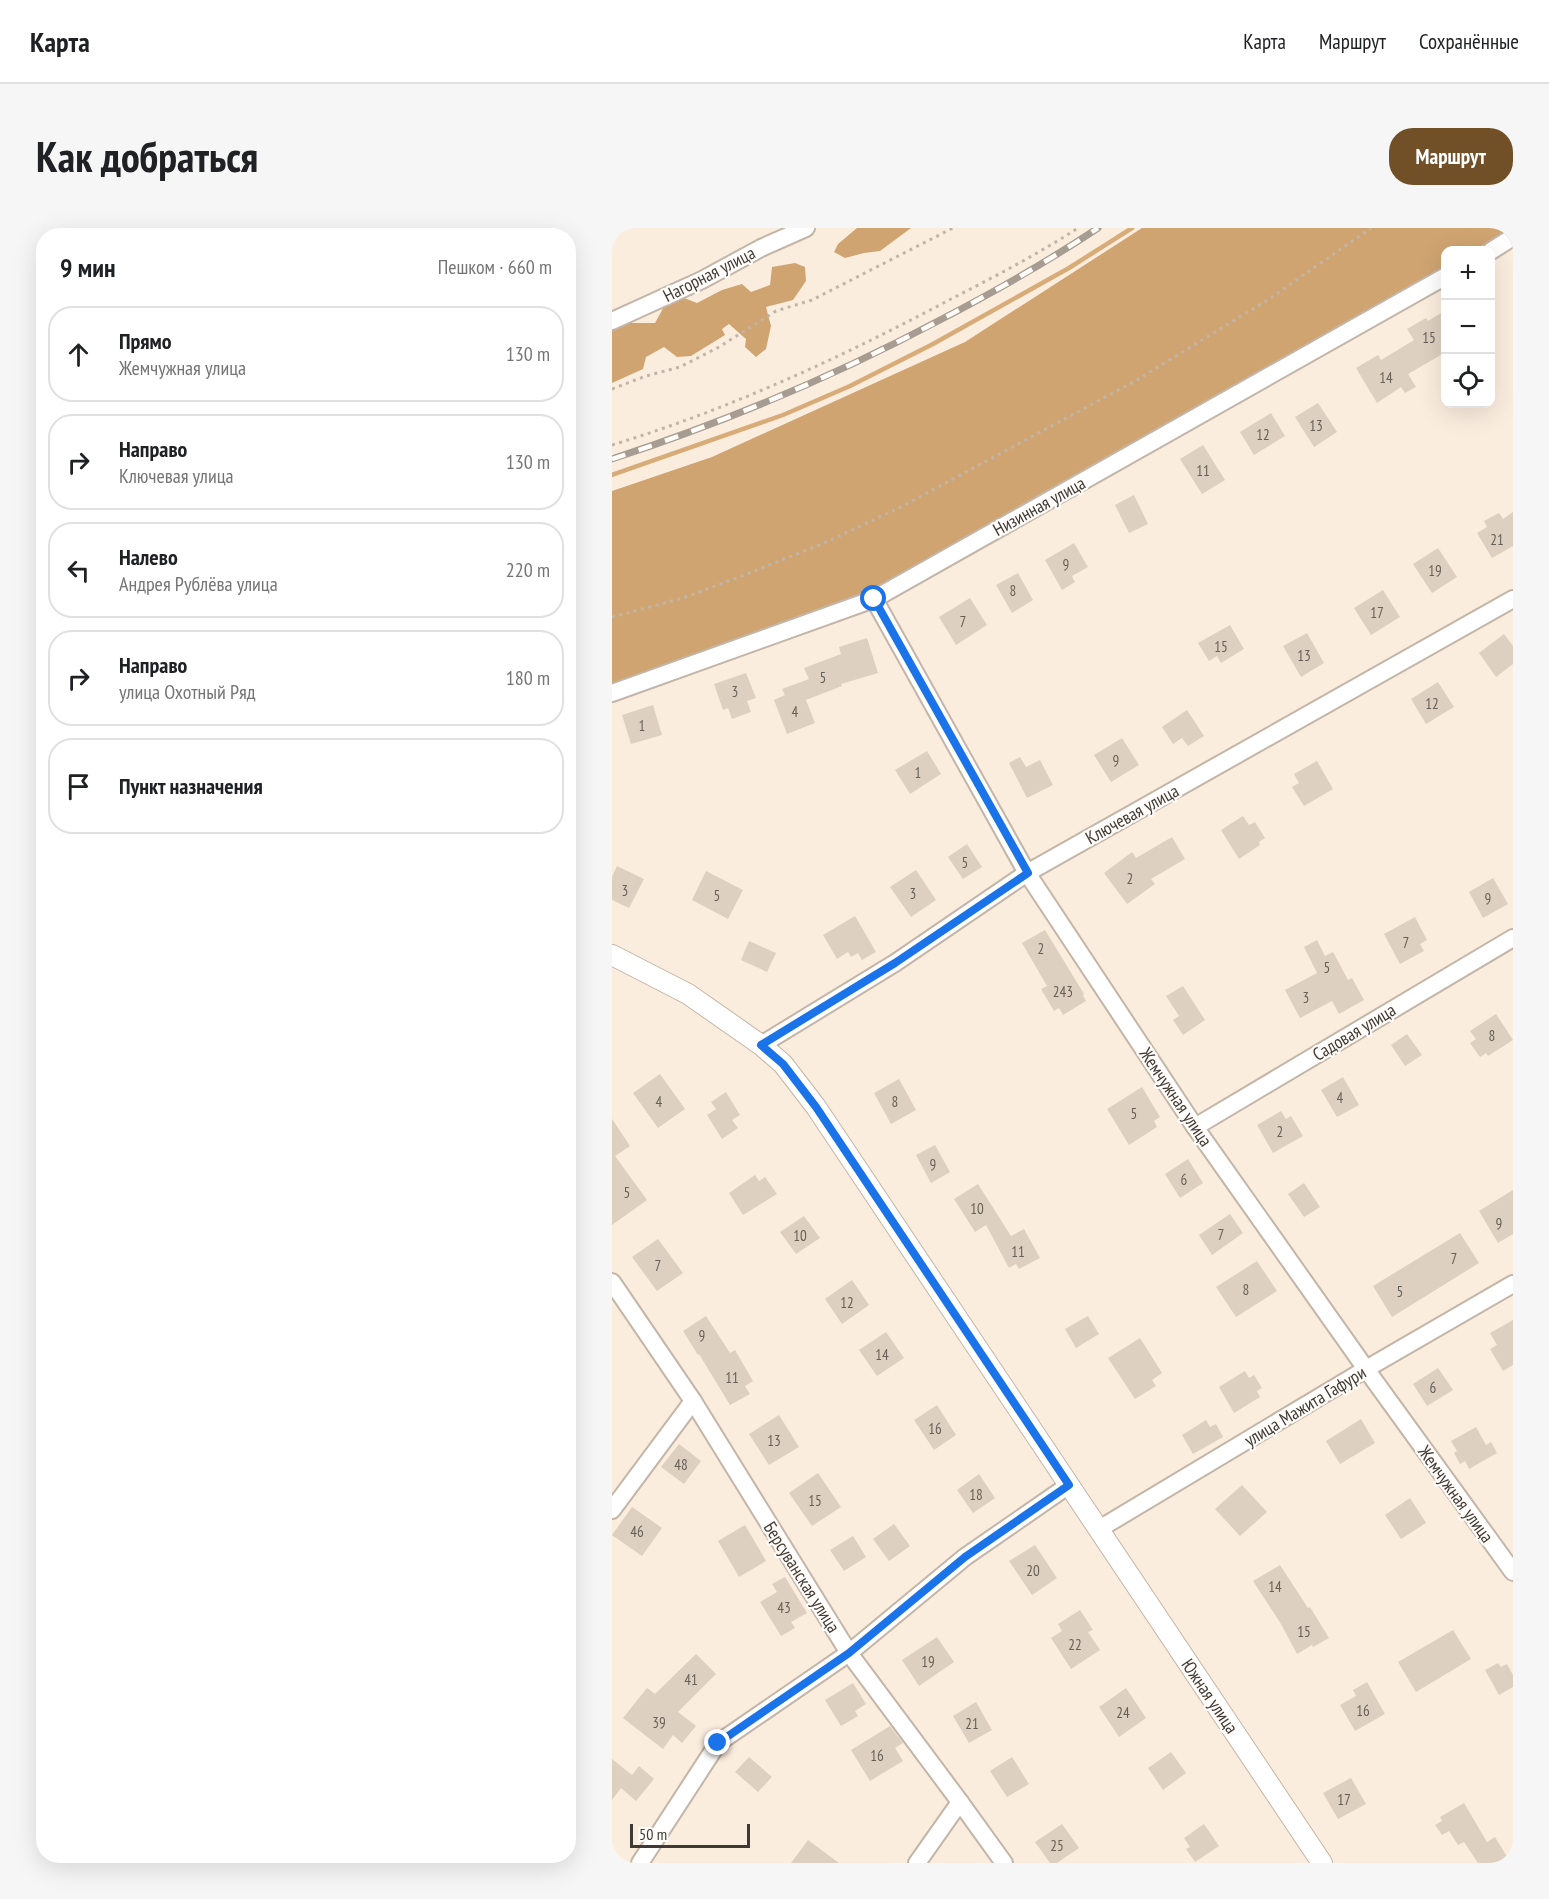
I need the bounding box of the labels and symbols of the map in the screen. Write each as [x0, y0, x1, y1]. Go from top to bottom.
street label: Нагорная улица [659, 241, 759, 307]
house number: 15 [1422, 328, 1436, 347]
house number: 14 [1379, 368, 1393, 387]
house number: 13 [1309, 416, 1323, 435]
house number: 12 [1256, 425, 1270, 444]
house number: 11 [1196, 461, 1210, 480]
street label: Низинная улица [989, 471, 1089, 541]
house number: 21 [1490, 530, 1504, 549]
house number: 9 [1063, 555, 1069, 574]
house number: 19 [1428, 561, 1442, 580]
house number: 8 [1010, 581, 1016, 600]
route start [860, 585, 886, 611]
house number: 17 [1370, 603, 1384, 622]
house number: 7 [960, 612, 966, 631]
house number: 15 [1214, 637, 1228, 656]
house number: 13 [1297, 646, 1311, 665]
house number: 5 [820, 668, 826, 687]
house number: 3 [732, 682, 738, 701]
house number: 12 [1425, 694, 1439, 713]
house number: 4 [792, 702, 799, 721]
house number: 1 [639, 716, 645, 735]
house number: 9 [1113, 751, 1119, 770]
house number: 1 [915, 763, 921, 782]
street label: Ключевая улица [1081, 779, 1183, 849]
house number: 5 [962, 853, 968, 872]
house number: 2 [1127, 869, 1133, 888]
house number: 3 [622, 881, 628, 900]
house number: 3 [910, 884, 916, 903]
house number: 5 [714, 886, 720, 905]
house number: 9 [1485, 889, 1491, 908]
house number: 7 [1403, 933, 1409, 952]
house number: 2 [1038, 939, 1044, 958]
house number: 5 [1324, 958, 1330, 977]
house number: 243 [1053, 982, 1073, 1001]
house number: 3 [1303, 988, 1309, 1007]
street label: Садовая улица [1308, 998, 1400, 1066]
house number: 8 [1489, 1026, 1495, 1045]
street label: Жемчужная улица [1134, 1042, 1217, 1151]
house number: 4 [1337, 1088, 1344, 1107]
house number: 4 [656, 1092, 663, 1111]
house number: 8 [892, 1092, 898, 1111]
house number: 5 [1131, 1104, 1137, 1123]
house number: 2 [1277, 1122, 1283, 1141]
house number: 9 [930, 1155, 936, 1174]
house number: 6 [1181, 1170, 1188, 1189]
house number: 5 [624, 1183, 630, 1202]
house number: 10 [970, 1199, 984, 1218]
house number: 9 [1496, 1214, 1502, 1233]
house number: 7 [1218, 1225, 1224, 1244]
house number: 10 [793, 1226, 807, 1245]
house number: 11 [1011, 1242, 1025, 1261]
house number: 7 [1451, 1249, 1457, 1268]
house number: 7 [655, 1256, 661, 1275]
house number: 8 [1243, 1280, 1249, 1299]
house number: 5 [1397, 1282, 1403, 1301]
house number: 12 [840, 1293, 854, 1312]
house number: 9 [699, 1326, 705, 1345]
house number: 14 [875, 1345, 889, 1364]
street label: улица Мажита Гафури [1240, 1361, 1370, 1451]
house number: 11 [725, 1368, 739, 1387]
house number: 6 [1430, 1378, 1437, 1397]
house number: 16 [928, 1419, 942, 1438]
house number: 13 [767, 1431, 781, 1450]
street label: Жемчужная улица [1413, 1440, 1499, 1547]
house number: 48 [674, 1455, 688, 1474]
house number: 18 [969, 1485, 983, 1504]
house number: 15 [808, 1491, 822, 1510]
street label: Берсуванская улица [759, 1517, 845, 1637]
house number: 46 [630, 1522, 644, 1541]
house number: 20 [1026, 1561, 1040, 1580]
house number: 14 [1268, 1577, 1282, 1596]
house number: 43 [777, 1598, 791, 1617]
house number: 15 [1297, 1622, 1311, 1641]
house number: 22 [1068, 1635, 1082, 1654]
house number: 19 [921, 1652, 935, 1671]
street label: Южная улица [1177, 1654, 1243, 1738]
house number: 41 [684, 1670, 698, 1689]
house number: 16 [1356, 1701, 1370, 1720]
house number: 24 [1116, 1703, 1130, 1722]
house number: 39 [652, 1713, 666, 1732]
house number: 21 [965, 1714, 979, 1733]
route end [704, 1729, 730, 1755]
house number: 16 [870, 1746, 884, 1765]
house number: 17 [1337, 1790, 1351, 1809]
scale bar [630, 1821, 750, 1848]
house number: 25 [1050, 1836, 1064, 1855]

